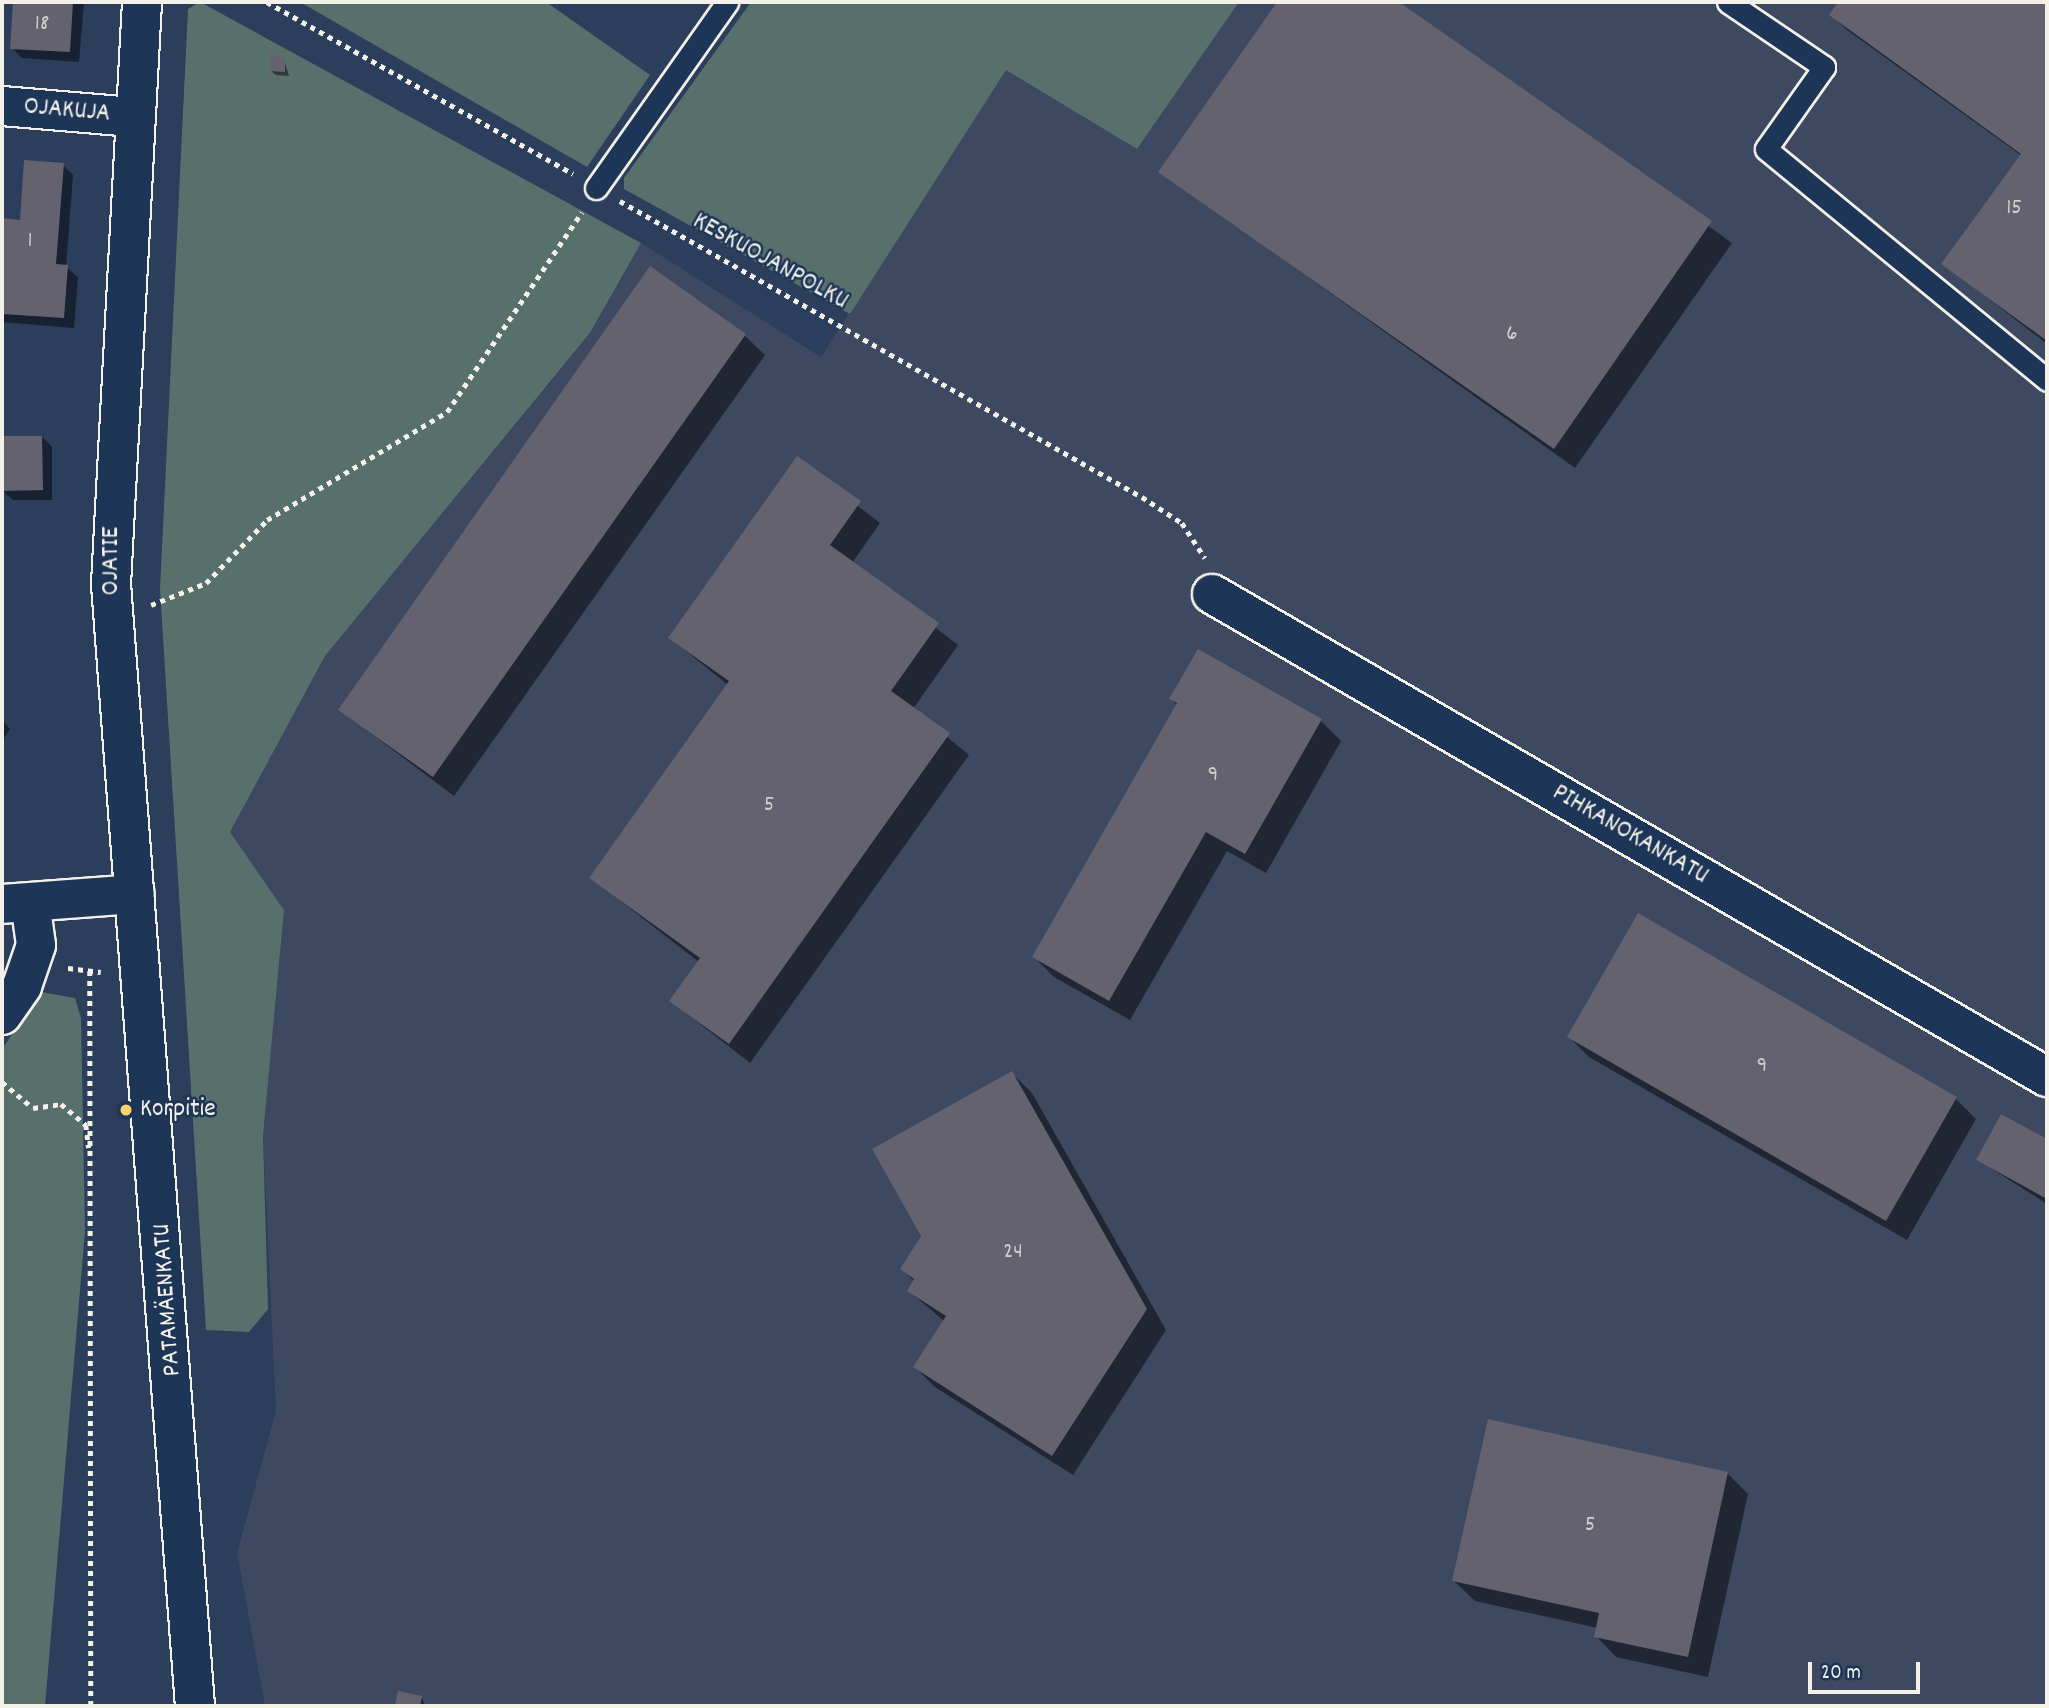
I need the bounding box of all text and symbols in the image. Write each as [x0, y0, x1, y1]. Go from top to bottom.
house number: 18 [35, 11, 49, 39]
street label: OJAKUJA [22, 92, 112, 130]
house number: 15 [2006, 195, 2022, 223]
street label: KESKUOJANPOLKU [687, 206, 853, 318]
house number: 1 [27, 228, 33, 256]
house number: 6 [1506, 321, 1518, 349]
street label: OJATIE [96, 527, 128, 595]
house number: 9 [1208, 762, 1218, 790]
street label: PIHKANOKANKATU [1546, 778, 1714, 892]
house number: 5 [764, 792, 774, 820]
house number: 9 [1757, 1053, 1767, 1081]
place label: Korpitie [140, 1094, 216, 1126]
marker: Korpitie [118, 1102, 134, 1118]
street label: PATAMÄENKATU [147, 1223, 189, 1377]
house number: 24 [1003, 1239, 1023, 1267]
house number: 5 [1585, 1512, 1595, 1540]
scale bar [1811, 1648, 1923, 1692]
text: 20 m [1821, 1659, 1861, 1689]

